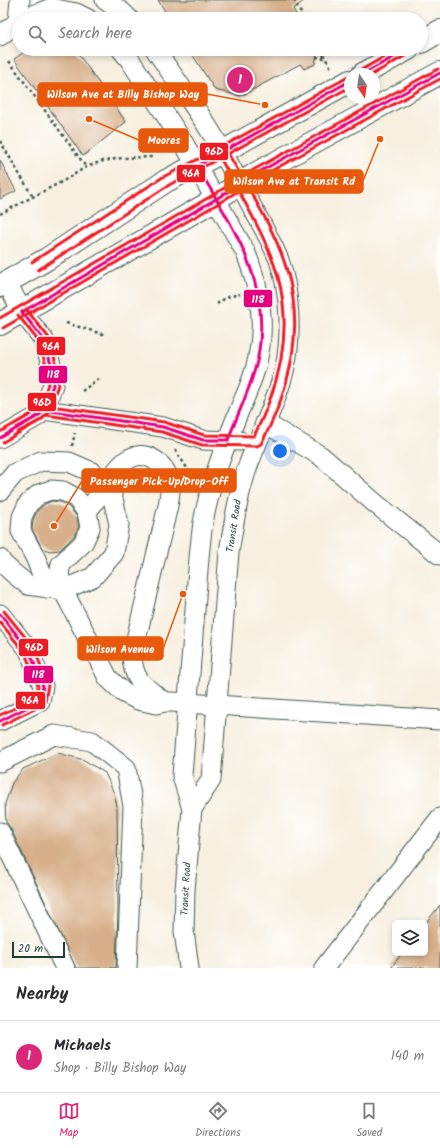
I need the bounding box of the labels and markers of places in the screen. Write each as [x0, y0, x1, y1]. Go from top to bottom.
pin: 1 [227, 65, 253, 95]
callout: Wilson Ave at Billy Bishop Way [38, 83, 207, 106]
callout: Moores [139, 129, 188, 152]
callout: Wilson Ave at Transit Rd [225, 170, 363, 193]
callout: Passenger Pick-Up/Drop-Off [82, 469, 236, 492]
callout: Wilson Avenue [78, 637, 163, 660]

